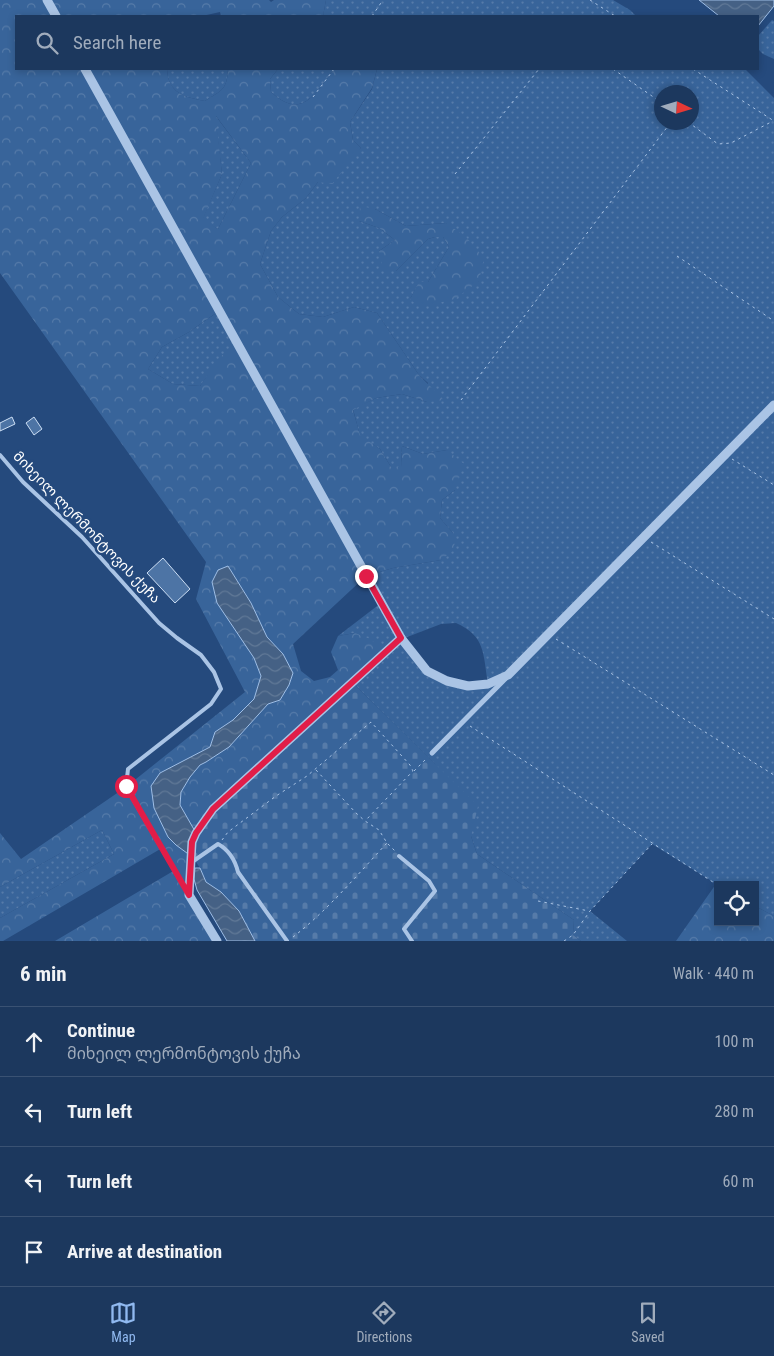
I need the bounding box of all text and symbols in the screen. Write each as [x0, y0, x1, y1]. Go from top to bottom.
search box [15, 15, 759, 70]
icon: search [33, 29, 61, 57]
text: Search here [73, 31, 161, 54]
north arrow [654, 85, 699, 130]
street label: მიხეილ ლერმონტოვის ქუჩა [9, 448, 164, 607]
route end [355, 565, 378, 588]
route start [115, 775, 138, 798]
map controls [714, 881, 759, 926]
button: locate [714, 881, 759, 926]
text: 6 min [20, 962, 67, 986]
text: Walk · 440 m [673, 964, 754, 983]
text: Continue [67, 1019, 135, 1042]
icon: ahead [20, 1028, 48, 1056]
text: 100 m [715, 1032, 754, 1051]
text: მიხეილ ლერმონტოვის ქუჩა [67, 1044, 301, 1063]
icon: left [20, 1098, 48, 1126]
text: Turn left [67, 1100, 132, 1123]
text: 280 m [715, 1102, 754, 1121]
icon: left [20, 1168, 48, 1196]
text: Turn left [67, 1170, 132, 1193]
text: 60 m [722, 1172, 754, 1191]
icon: arrive [20, 1238, 48, 1266]
text: Arrive at destination [67, 1240, 222, 1263]
tab: Map [109, 1299, 137, 1345]
tab: Directions [356, 1299, 412, 1345]
tab: Saved [631, 1299, 665, 1345]

